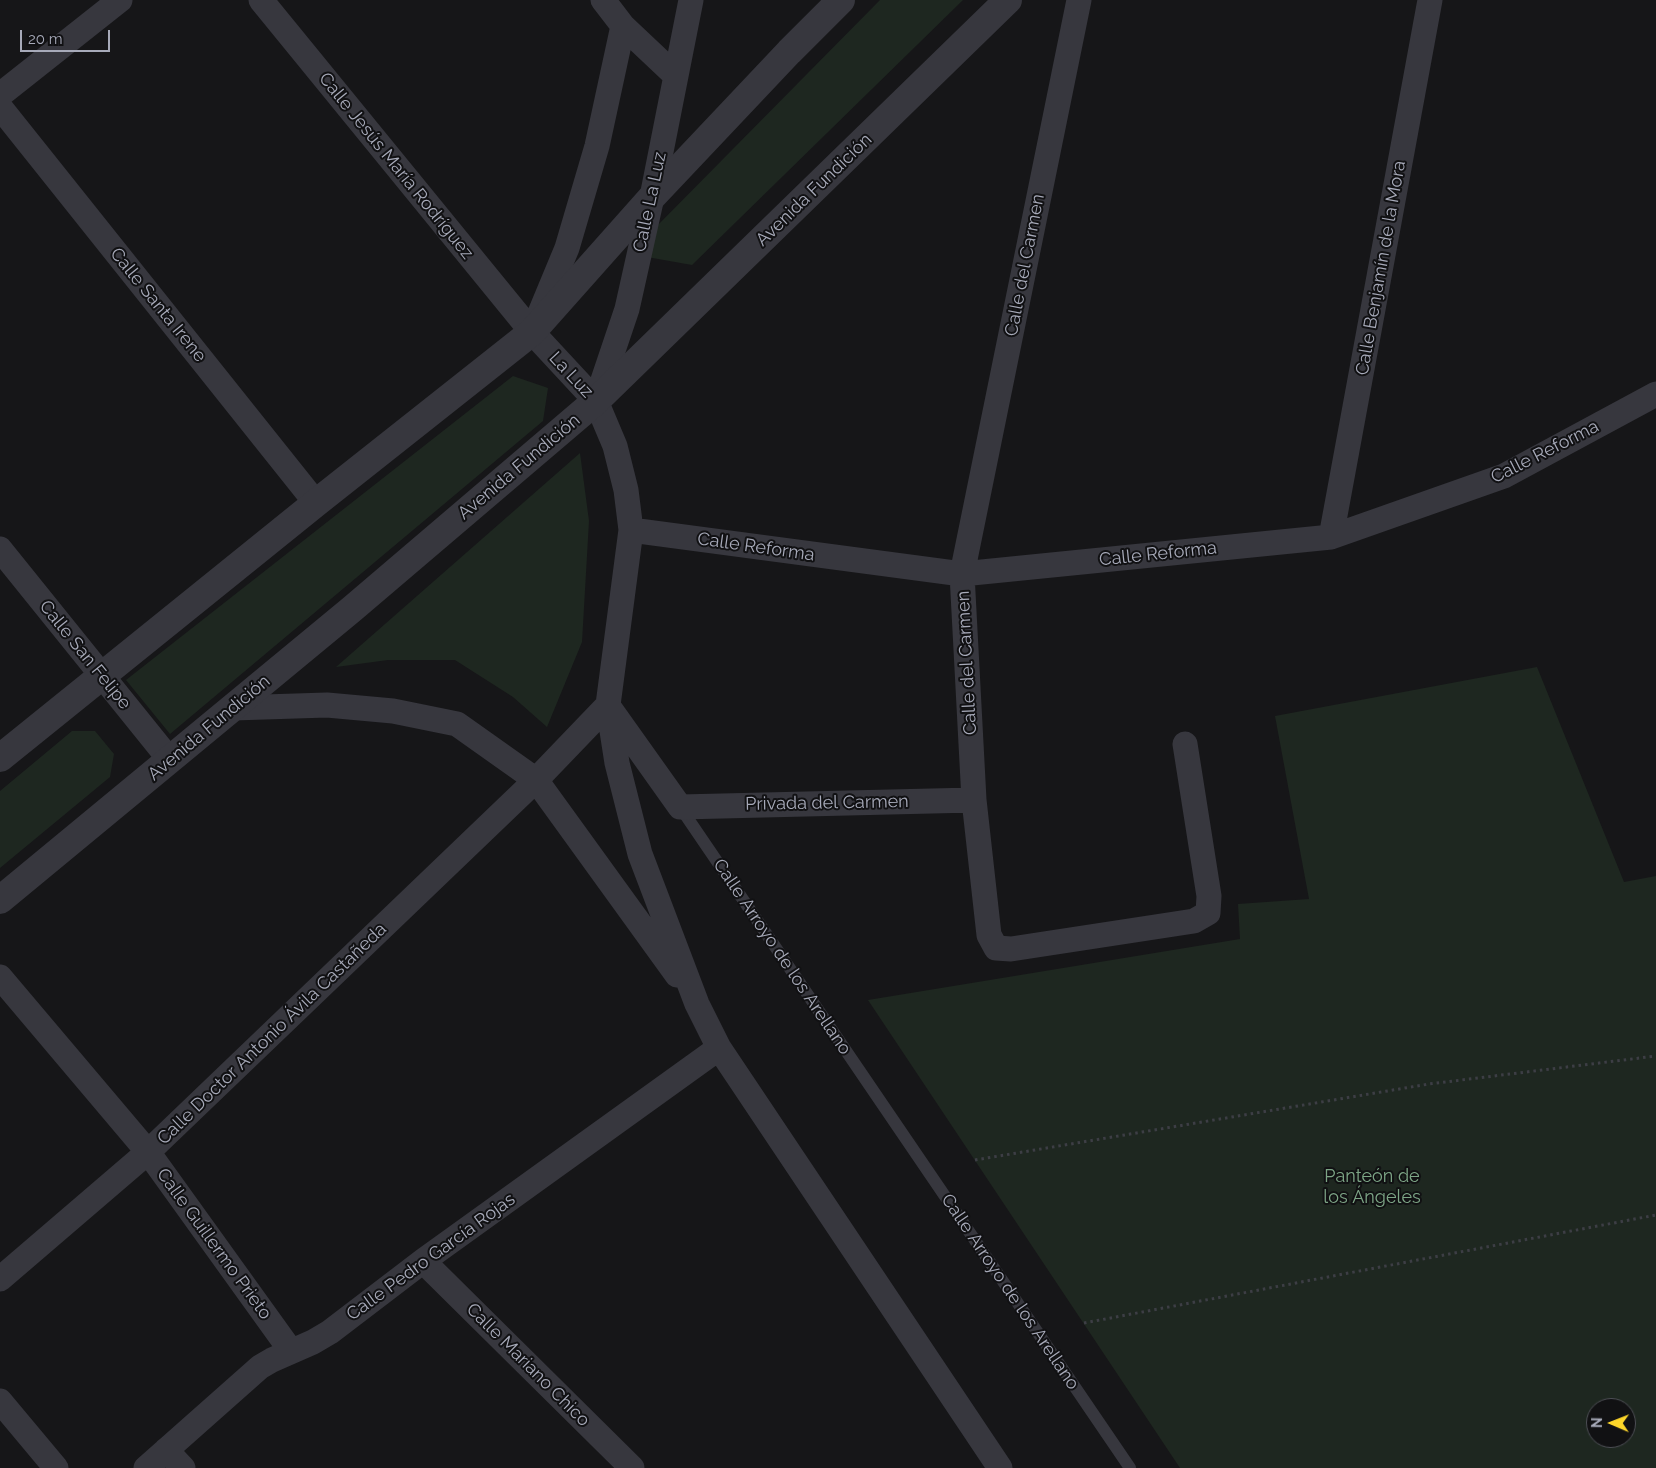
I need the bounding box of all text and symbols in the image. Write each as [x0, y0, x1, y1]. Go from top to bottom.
scale bar [22, 20, 112, 52]
text: 20 m [28, 30, 63, 48]
street label: Calle Jesús María Rodríguez [314, 68, 478, 264]
street label: Avenida Fundición [752, 129, 876, 251]
street label: Calle La Luz [629, 150, 671, 254]
street label: Calle Benjamín de la Mora [1351, 159, 1411, 377]
street label: Calle del Carmen [1001, 192, 1049, 338]
street label: Calle Santa Irene [105, 243, 211, 367]
street label: La Luz [544, 348, 598, 402]
street label: Avenida Fundición [454, 410, 584, 524]
street label: Calle Reforma [1488, 416, 1602, 488]
street label: Calle Reforma [696, 528, 816, 566]
street label: Calle Reforma [1098, 537, 1218, 571]
street label: Calle del Carmen [952, 590, 982, 736]
street label: Calle San Felipe [34, 596, 136, 714]
street label: Avenida Fundición [144, 671, 274, 785]
street label: Privada del Carmen [745, 791, 909, 815]
street label: Calle Arroyo de los Arellano [708, 855, 856, 1059]
street label: Calle Doctor Antonio Ávila Castañeda [153, 919, 391, 1149]
street label: Calle Guillermo Prieto [152, 1164, 276, 1324]
park label: Panteón de los Ángeles [1323, 1166, 1421, 1208]
street label: Calle Pedro García Rojas [343, 1189, 519, 1325]
street label: Calle Arroyo de los Arellano [936, 1190, 1084, 1394]
street label: Calle Mariano Chico [462, 1299, 594, 1431]
north arrow [1586, 1398, 1636, 1448]
text: N [1589, 1417, 1605, 1428]

